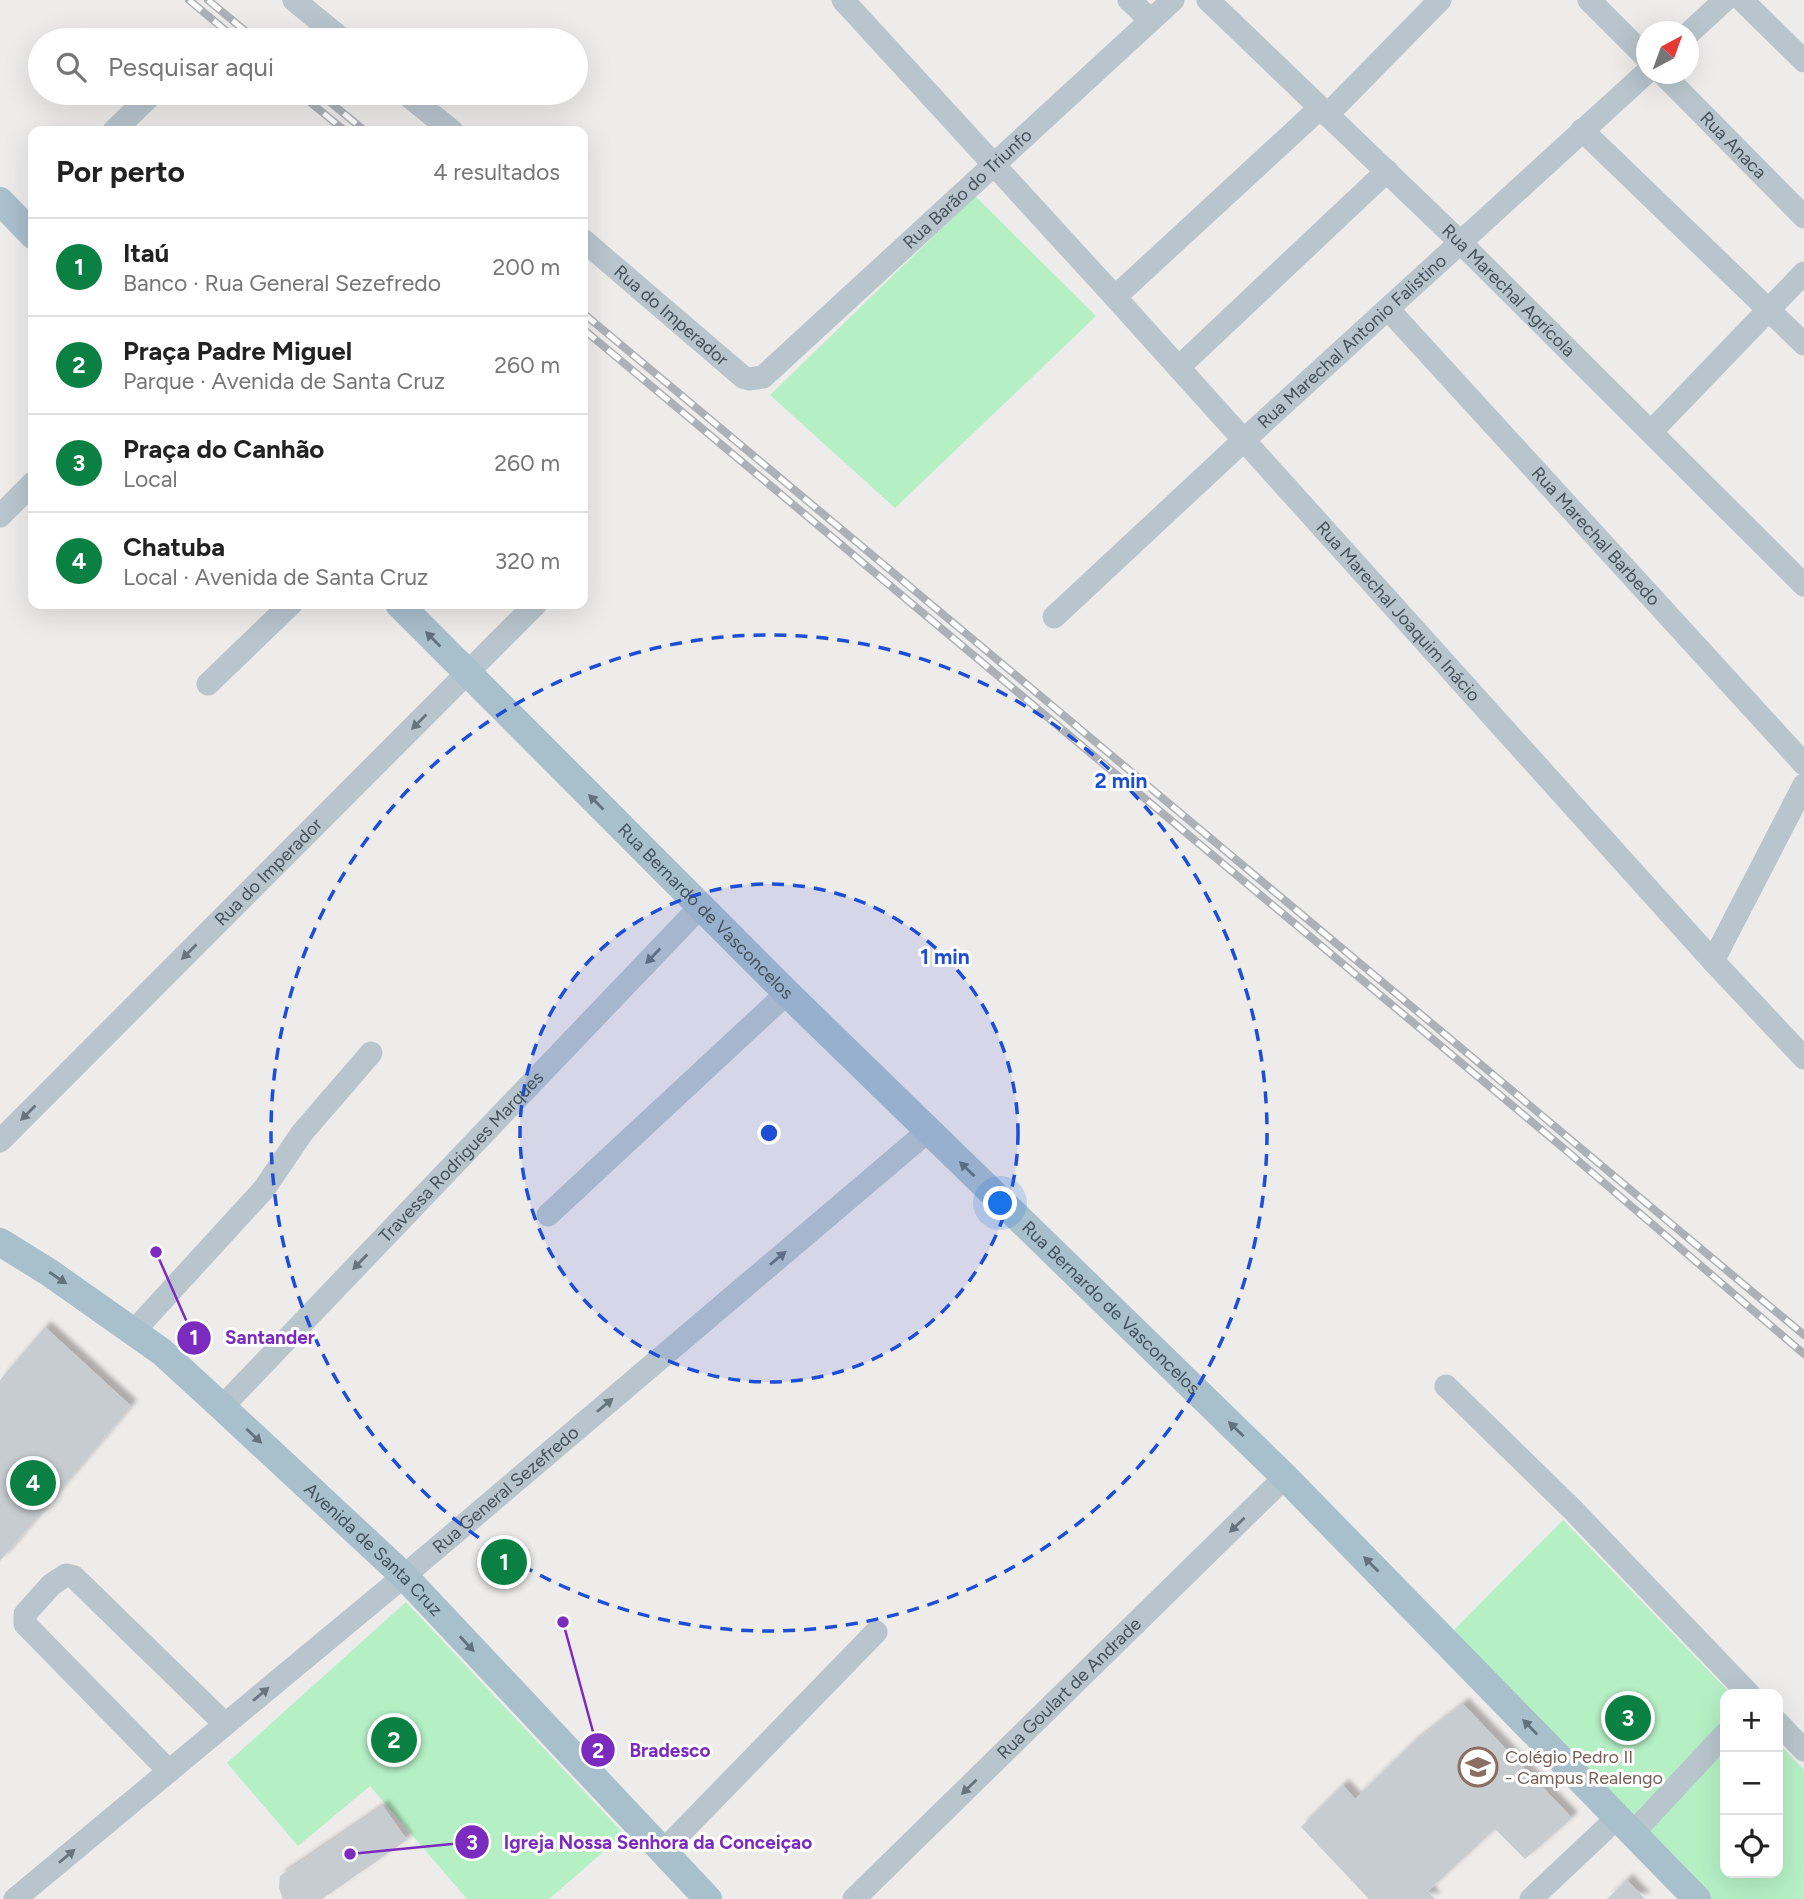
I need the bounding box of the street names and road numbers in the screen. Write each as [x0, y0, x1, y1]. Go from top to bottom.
street label: Rua Anaca [1695, 107, 1771, 183]
street label: Rua Barão do Triunfo [899, 124, 1037, 254]
street label: Rua Marechal Agrícola [1437, 220, 1580, 361]
street label: Rua Marechal Antonio Falistino [1253, 250, 1451, 433]
street label: Rua do Imperador [609, 260, 733, 370]
street label: Rua Marechal Barbedo [1527, 462, 1665, 610]
street label: Rua Marechal Joaquim Inácio [1312, 517, 1485, 706]
street label: Rua do Imperador [210, 813, 327, 931]
street label: Rua Bernardo de Vasconcelos [613, 819, 798, 1004]
street label: Travessa Rodrigues Marques [374, 1067, 548, 1247]
street label: Rua Bernardo de Vasconcelos [1017, 1216, 1204, 1399]
street label: Rua General Sezefredo [428, 1421, 583, 1558]
street label: Avenida de Santa Cruz [300, 1478, 447, 1621]
street label: Rua Goulart de Andrade [992, 1613, 1146, 1764]

